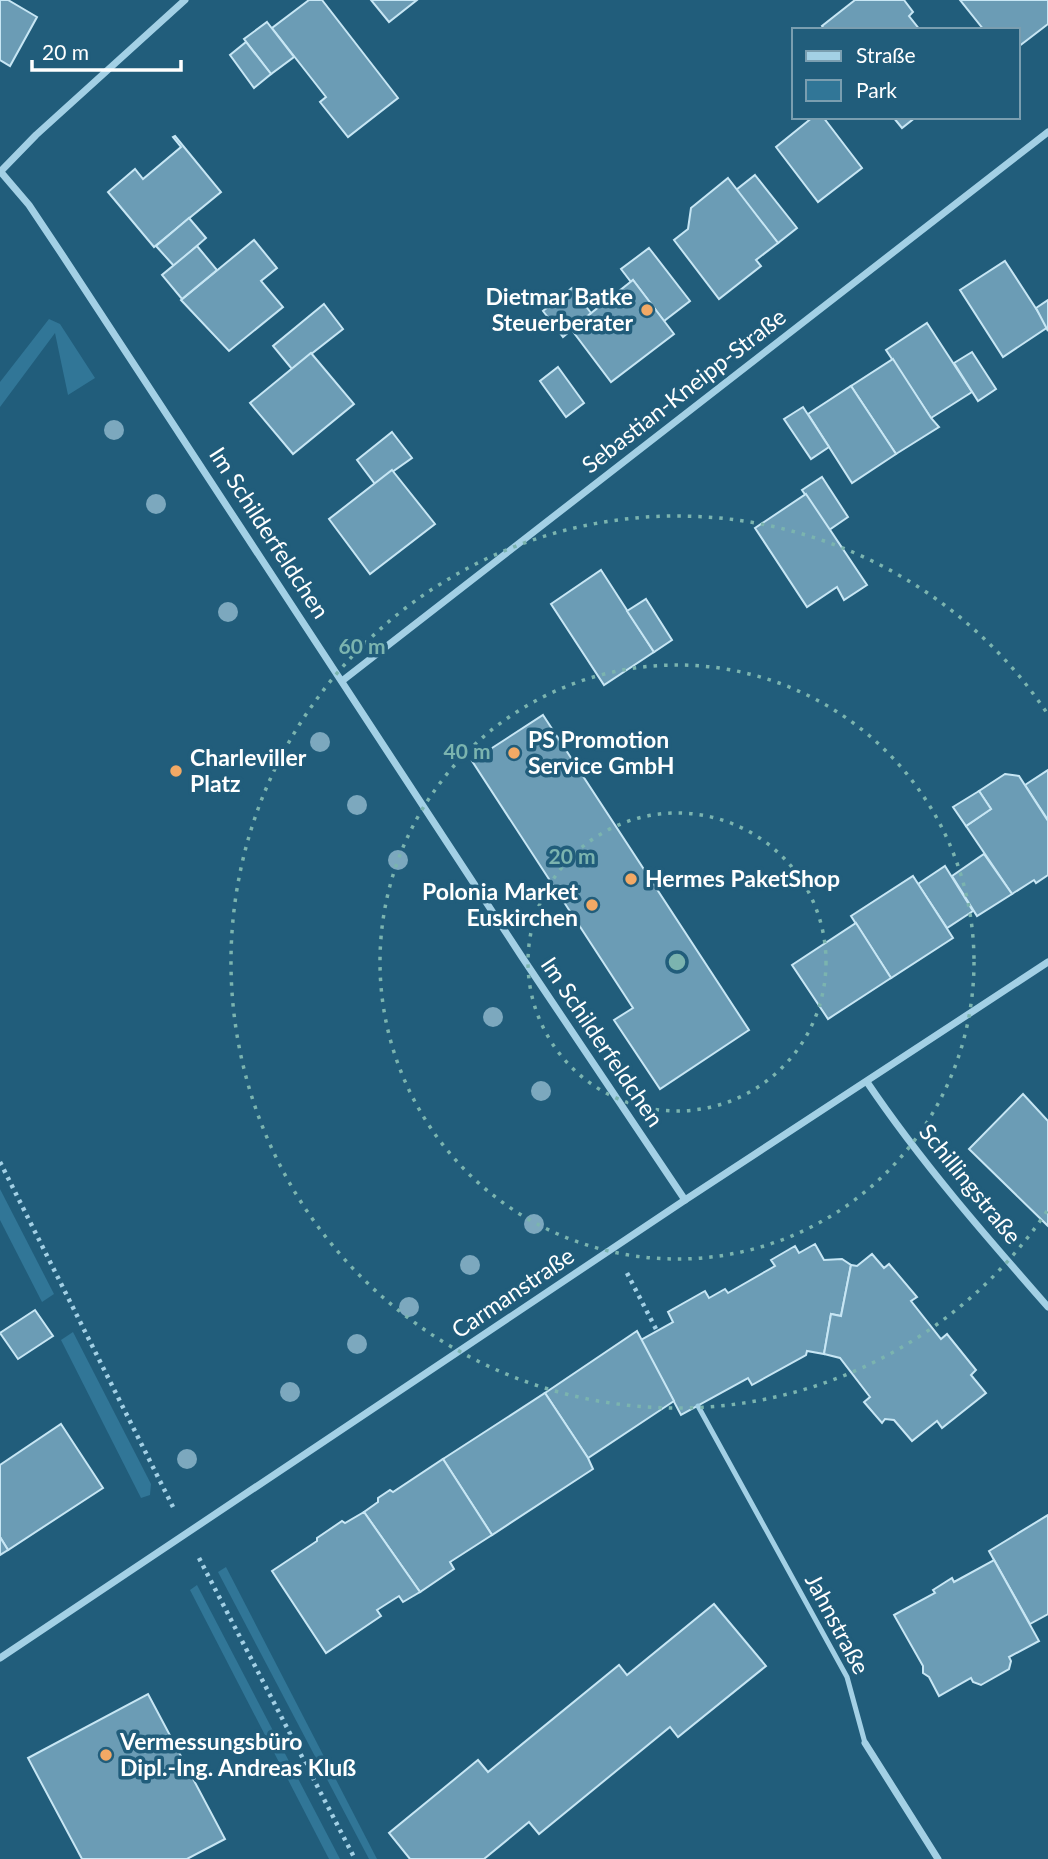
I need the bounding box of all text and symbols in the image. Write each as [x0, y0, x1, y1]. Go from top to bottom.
scale bar [32, 28, 180, 72]
legend [792, 28, 1020, 119]
text: 20 m [42, 39, 89, 64]
text: Straße [856, 42, 916, 67]
text: Park [856, 77, 897, 102]
place label: Dietmar Batke Steuerberater [486, 282, 633, 336]
street label: Sebastian-Kneipp-Straße [576, 302, 791, 479]
marker: Dietmar Batke Steuerberater [639, 302, 655, 318]
street label: Im Schilderfeldchen [204, 442, 336, 623]
text: 60 m [338, 633, 386, 658]
place label: PS Promotion Service GmbH [528, 725, 674, 779]
text: 40 m [443, 738, 491, 763]
place label: Charleviller Platz [190, 743, 307, 797]
marker: PS Promotion Service GmbH [506, 745, 522, 761]
marker: Charleviller Platz [168, 763, 184, 779]
text: 20 m [548, 843, 596, 868]
place label: Hermes PaketShop [645, 864, 840, 892]
marker: Hermes PaketShop [623, 871, 639, 887]
place label: Polonia Market Euskirchen [422, 877, 578, 931]
marker: Polonia Market Euskirchen [584, 897, 600, 913]
centre of rings [665, 950, 689, 974]
street label: Im Schilderfeldchen [536, 951, 670, 1132]
street label: Schillingstraße [914, 1118, 1028, 1249]
street label: Carmanstraße [446, 1241, 579, 1343]
street label: Jahnstraße [800, 1569, 876, 1679]
place label: Vermessungsbüro Dipl.-Ing. Andreas Kluß [119, 1727, 356, 1781]
marker: Vermessungsbüro Dipl.-Ing. Andreas Kluß [98, 1747, 114, 1763]

